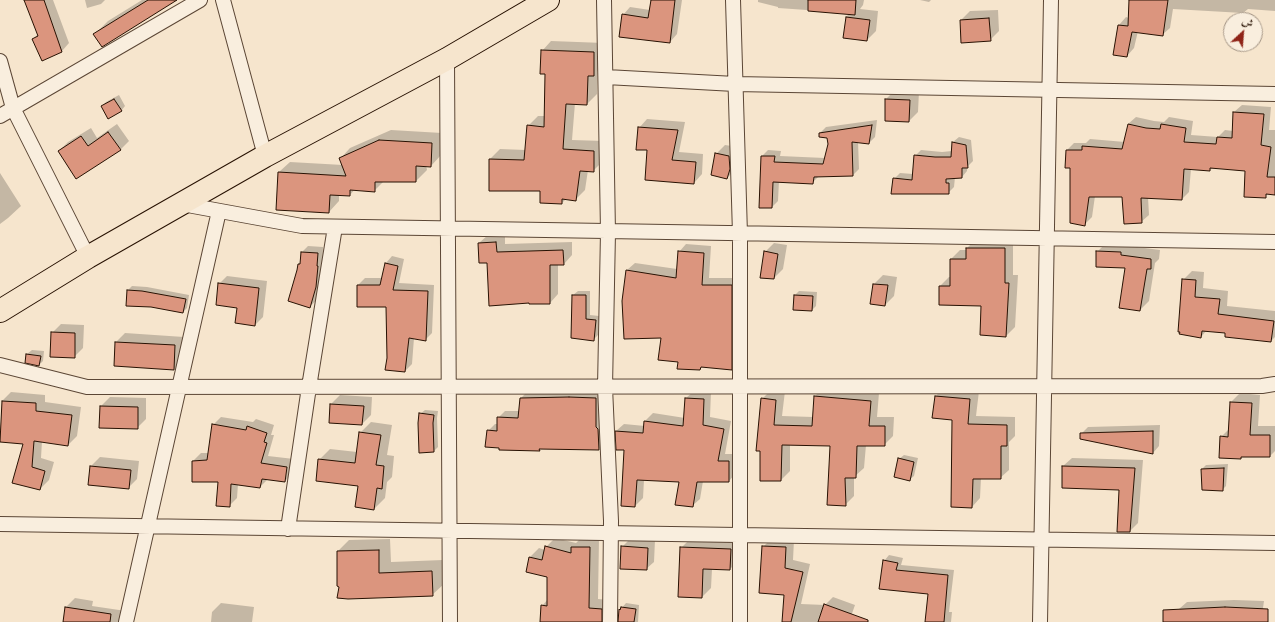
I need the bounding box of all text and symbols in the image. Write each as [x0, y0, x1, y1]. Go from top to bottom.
north arrow [1223, 12, 1263, 52]
text: ش [1240, 13, 1256, 31]

